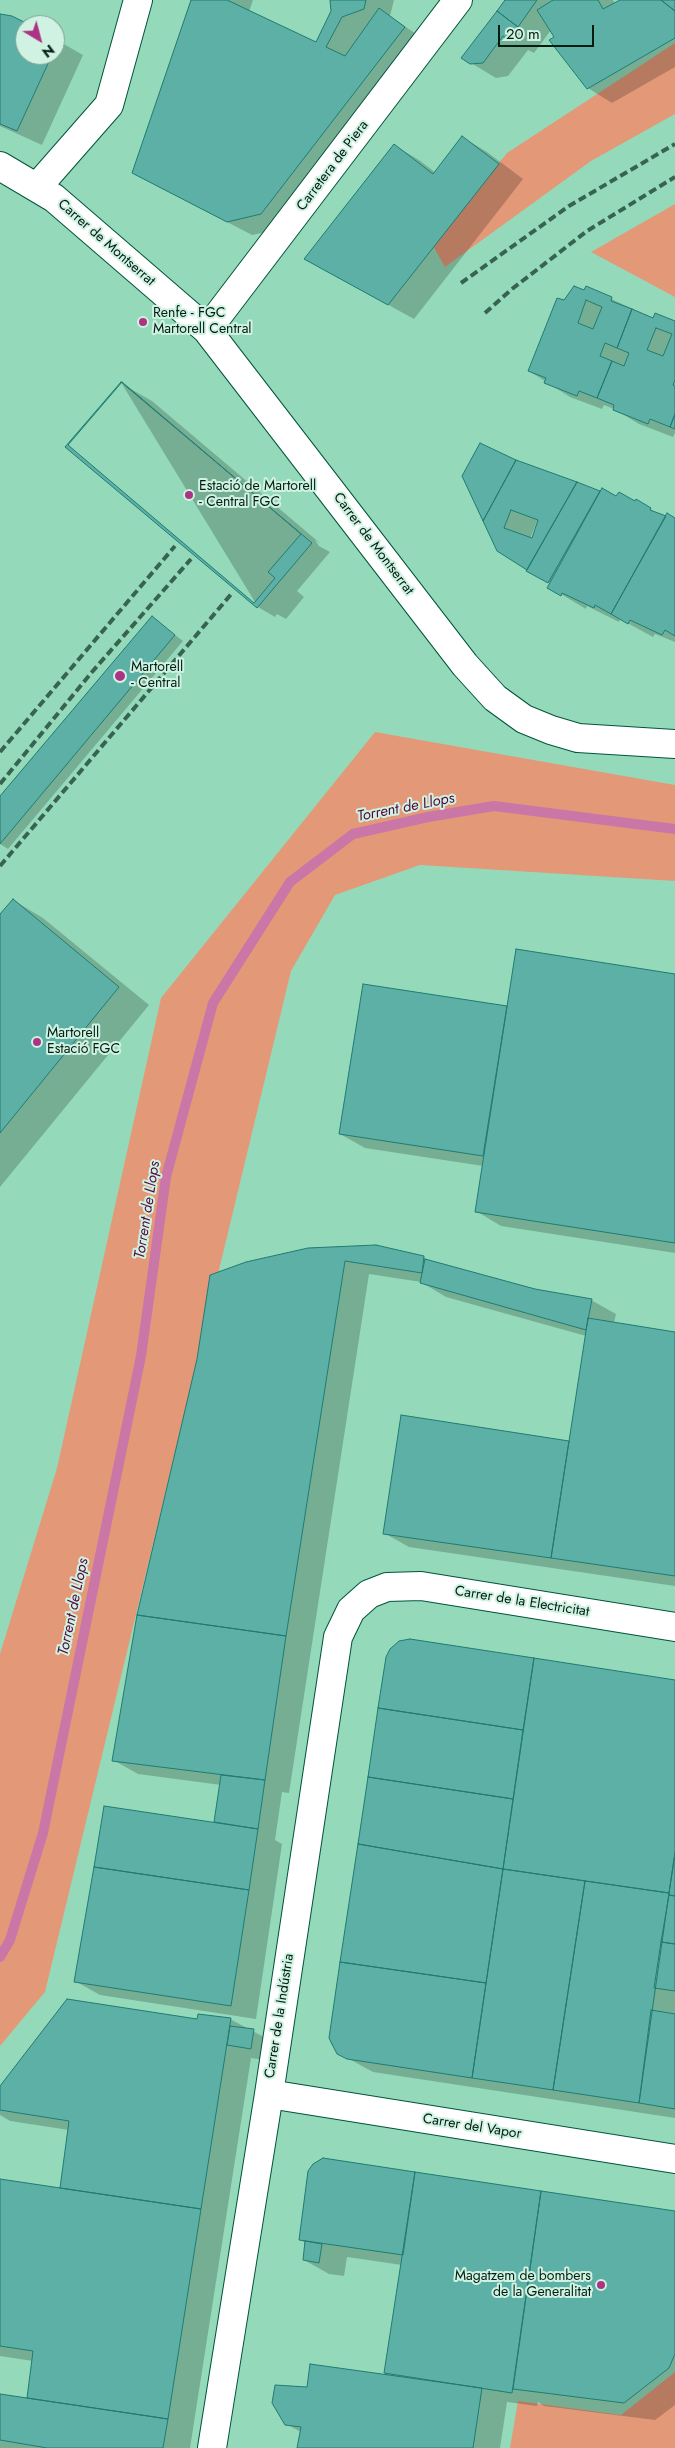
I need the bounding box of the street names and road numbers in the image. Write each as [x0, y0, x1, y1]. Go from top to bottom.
street label: Carretera de Piera [294, 118, 372, 214]
street label: Carrer de Montserrat [54, 196, 158, 290]
street label: Carrer de Montserrat [329, 490, 417, 598]
street label: Carrer de la Electricitat [454, 1583, 590, 1621]
street label: Carrer de la Indústria [262, 1953, 298, 2079]
street label: Carrer del Vapor [422, 2111, 522, 2143]

